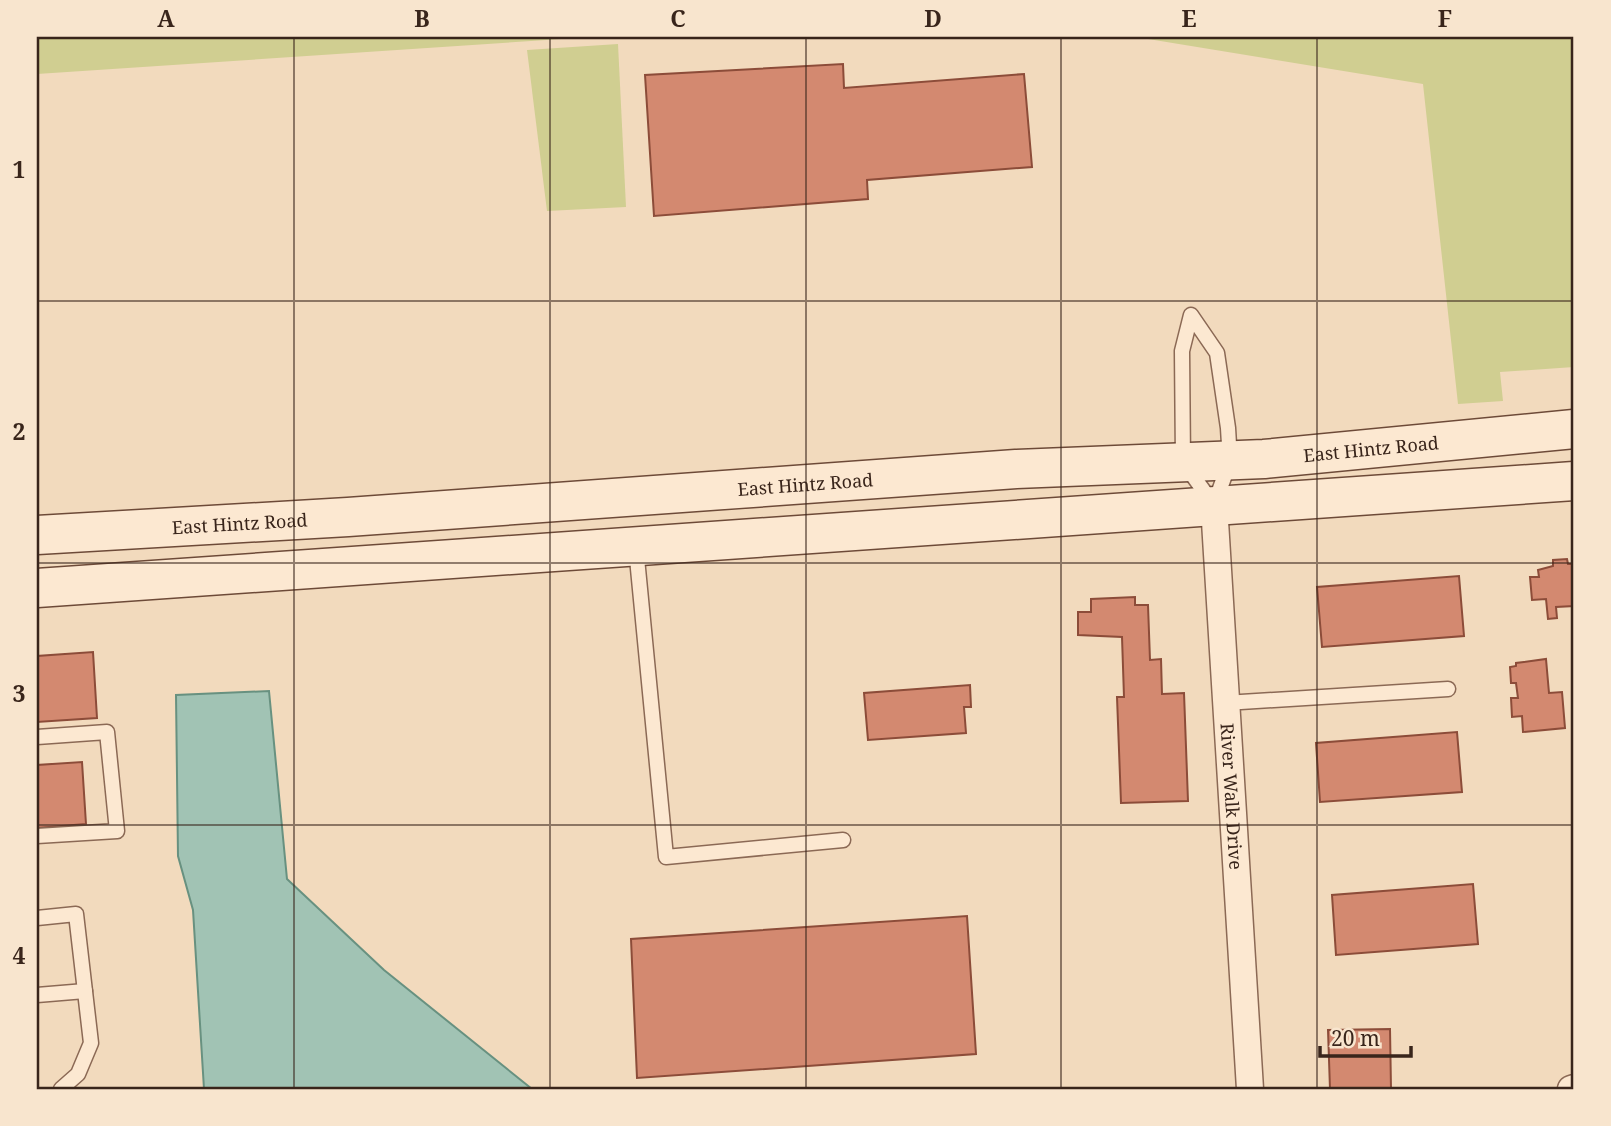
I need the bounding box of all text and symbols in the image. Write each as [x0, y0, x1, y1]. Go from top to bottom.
text: A [157, 2, 175, 34]
text: B [414, 2, 430, 34]
text: C [670, 2, 686, 34]
text: D [924, 2, 942, 34]
text: E [1181, 2, 1197, 34]
text: F [1438, 2, 1452, 34]
text: 1 [13, 153, 26, 185]
text: 2 [13, 415, 26, 447]
street label: East Hintz Road [1302, 430, 1440, 467]
street label: East Hintz Road [737, 467, 874, 501]
street label: East Hintz Road [171, 507, 308, 539]
text: 3 [13, 677, 26, 709]
street label: River Walk Drive [1215, 722, 1248, 870]
text: 4 [13, 939, 26, 971]
scale bar [1320, 1014, 1412, 1058]
text: 20 m [1331, 1024, 1380, 1052]

